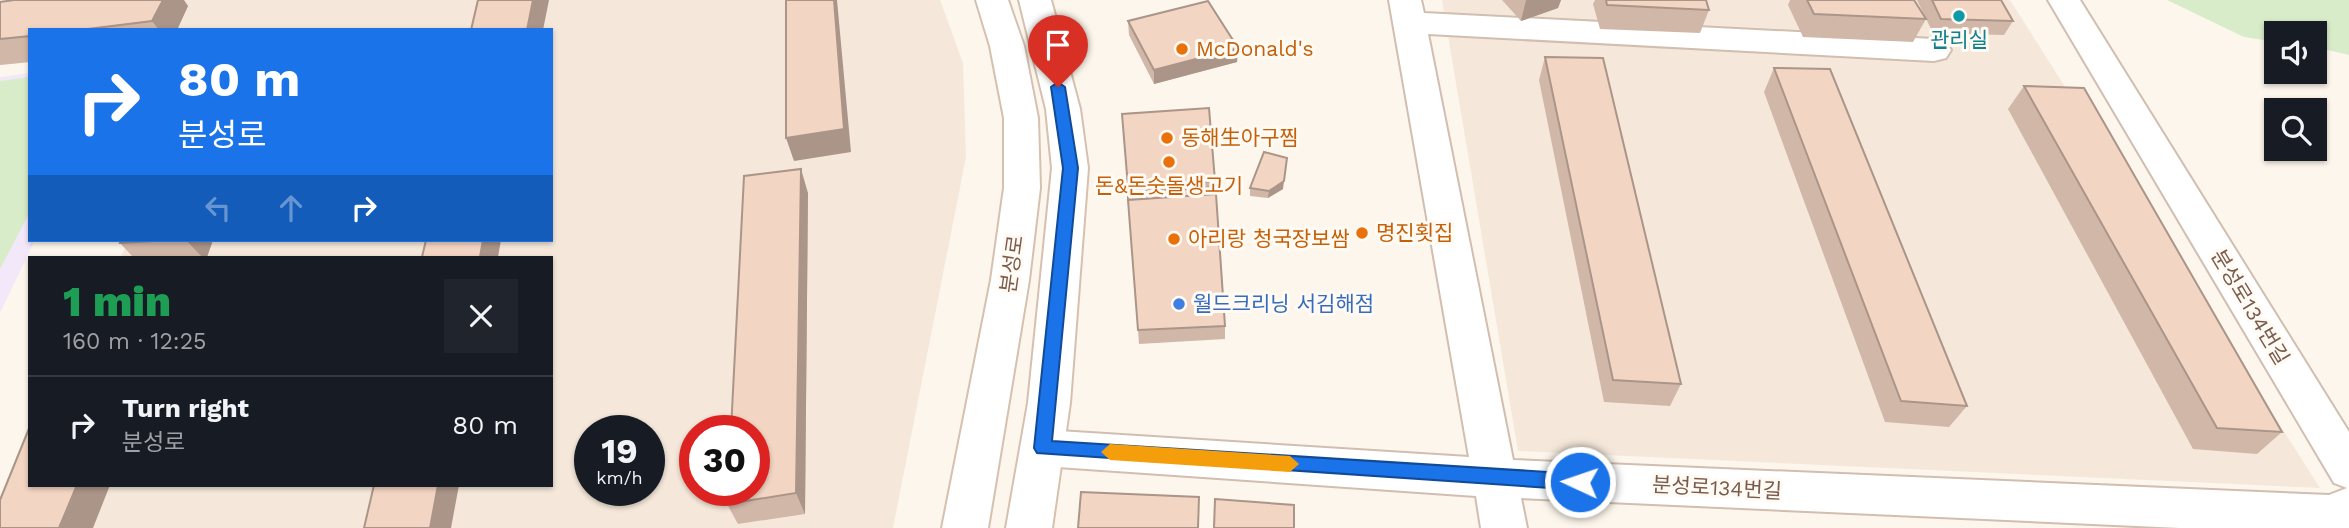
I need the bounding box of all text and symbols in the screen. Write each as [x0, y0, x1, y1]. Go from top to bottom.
marker: 관리실 [1951, 8, 1967, 24]
pin [1028, 15, 1088, 87]
map controls [2264, 21, 2327, 161]
button: sound [2264, 21, 2327, 84]
icon: arrive [1039, 26, 1077, 64]
place label: 관리실 [1930, 27, 1988, 52]
place label: McDonald's [1196, 36, 1313, 61]
marker: McDonald's [1174, 41, 1190, 57]
text: 80 m [178, 50, 300, 108]
icon: right [63, 56, 154, 147]
button: search [2264, 98, 2327, 161]
text: 분성로 [178, 116, 266, 154]
place label: 동해生아구찜 [1181, 125, 1299, 150]
marker: 동해生아구찜 [1159, 130, 1175, 146]
marker: 돈&돈숫돌생고기 [1161, 154, 1177, 170]
place label: 돈&돈숫돌생고기 [1095, 173, 1243, 198]
icon: left [199, 189, 237, 227]
icon: ahead [272, 189, 310, 227]
icon: right [345, 189, 383, 227]
place label: 명진횟집 [1376, 220, 1453, 245]
marker: 명진횟집 [1354, 225, 1370, 241]
place label: 아리랑 청국장보쌈 [1188, 226, 1350, 251]
marker: 아리랑 청국장보쌈 [1166, 231, 1182, 247]
street label: 분성로 [995, 233, 1028, 294]
street label: 분성로134번길 [2206, 245, 2295, 369]
text: 1 min [63, 277, 171, 326]
button: close [444, 279, 518, 353]
place label: 월드크리닝 서김해점 [1193, 291, 1374, 316]
marker: 월드크리닝 서김해점 [1171, 296, 1187, 312]
text: 160 m · 12:25 [63, 328, 206, 355]
text: Turn right [122, 393, 249, 423]
icon: right [63, 406, 101, 444]
text: 80 m [452, 410, 518, 440]
speed limit sign: 30 [679, 415, 770, 506]
text: 분성로 [122, 429, 185, 456]
text: 19 [601, 430, 638, 472]
position arrow [1543, 445, 1617, 519]
text: km/h [596, 467, 643, 488]
street label: 분성로134번길 [1652, 472, 1783, 503]

